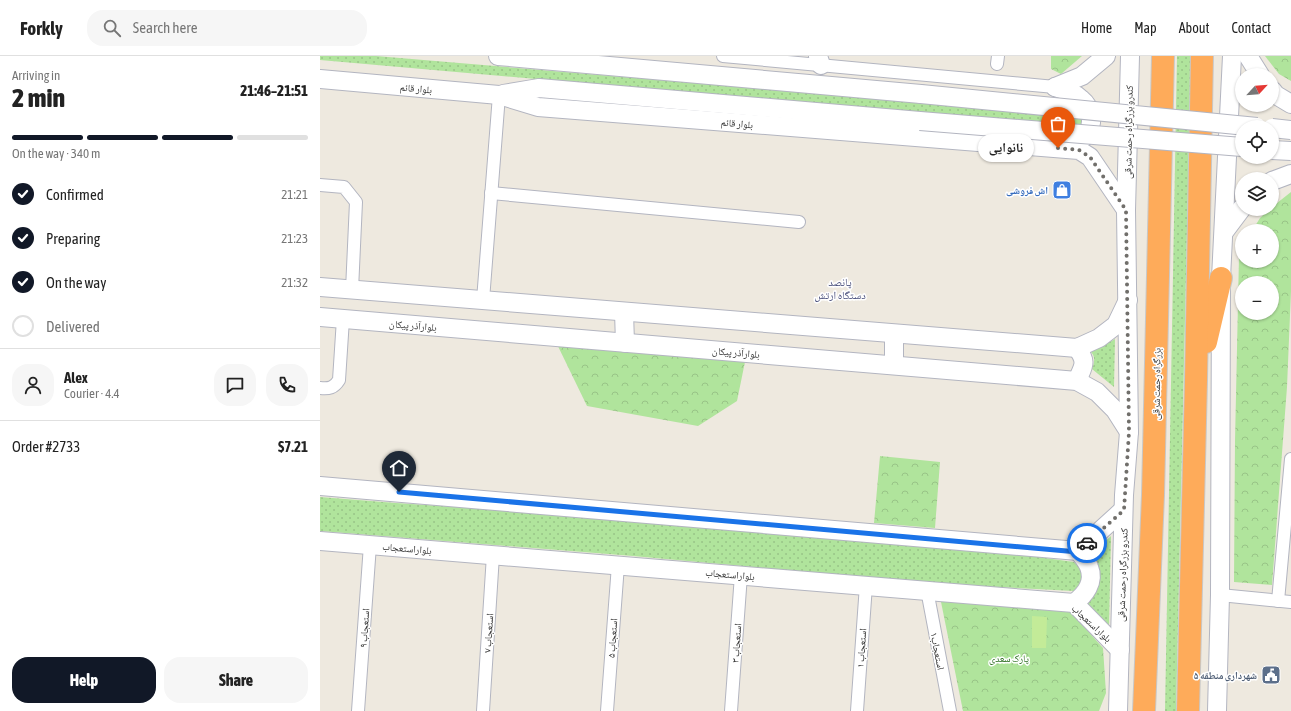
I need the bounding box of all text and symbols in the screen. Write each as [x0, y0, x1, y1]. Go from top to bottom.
search box [87, 10, 367, 46]
text: Forkly [20, 17, 63, 39]
icon: search [101, 17, 123, 39]
text: Search here [133, 19, 198, 36]
text: Home [1081, 20, 1112, 36]
text: Map [1134, 20, 1157, 36]
text: About [1179, 20, 1210, 36]
text: Contact [1232, 20, 1271, 36]
text: Arriving in [12, 68, 60, 83]
north arrow [1235, 68, 1279, 112]
map controls [1235, 68, 1279, 320]
text: 21:46–21:51 [240, 82, 308, 99]
street label: بلوار قائم [399, 82, 433, 97]
text: 2 min [12, 83, 65, 113]
street label: کندرو بزرگراه رحمت شرقی [1122, 85, 1136, 179]
pin [1041, 107, 1075, 148]
icon: bag [1047, 113, 1069, 135]
street label: بلوار قائم [720, 117, 754, 132]
button: locate [1235, 120, 1279, 164]
callout: نانوایی [978, 134, 1034, 162]
text: نانوایی [989, 140, 1023, 155]
text: On the way · 340 m [12, 146, 100, 161]
button: layers [1235, 172, 1279, 216]
shop icon: اش فروشی [1051, 179, 1073, 201]
icon: check [12, 183, 34, 205]
place label: اش فروشی [1006, 185, 1048, 197]
text: Confirmed [46, 186, 104, 203]
text: 21:21 [281, 187, 308, 202]
button: + [1235, 224, 1279, 268]
icon: check [12, 227, 34, 249]
text: Preparing [46, 230, 100, 247]
text: 21:23 [281, 231, 308, 246]
icon: check [12, 271, 34, 293]
text: On the way [46, 274, 107, 291]
text: 21:32 [281, 275, 308, 290]
district label: پانصد دستگاه ارتش [814, 276, 866, 302]
button: − [1235, 276, 1279, 320]
text: Delivered [46, 318, 100, 335]
street label: بلوارآذر پیکان [389, 318, 438, 334]
street label: بلوارآذر پیکان [712, 345, 761, 361]
street label: بزرگراه رحمت شرقی [1150, 348, 1164, 420]
button: person [12, 364, 54, 406]
button: chat [214, 364, 256, 406]
button: phone [266, 364, 308, 406]
text: Alex [64, 369, 88, 386]
text: Courier · 4.4 [64, 386, 120, 401]
text: Order #2733 [12, 438, 80, 455]
text: $7.21 [278, 438, 308, 455]
pin [382, 451, 416, 492]
icon: home [388, 457, 410, 479]
courier [1067, 523, 1107, 563]
street label: کندرو بزرگراه رحمت شرقی [1115, 528, 1131, 622]
icon: car [1076, 532, 1098, 554]
street label: بلواراستعجاب [382, 541, 432, 556]
street label: بلواراستعجاب [705, 567, 755, 582]
street label: بلواراستعجاب [1070, 602, 1114, 645]
street label: استعجاب ۹ [358, 608, 372, 648]
street label: استعجاب ۷ [482, 613, 496, 653]
street label: استعجاب ۵ [606, 618, 620, 658]
street label: استعجاب ۳ [730, 623, 744, 663]
street label: استعجاب ۱ [855, 628, 869, 668]
street label: استعجاب۱ [928, 631, 947, 671]
park label: پارک سعدی [989, 653, 1029, 665]
button: Help [12, 657, 156, 703]
button: Share [164, 657, 308, 703]
public building icon: شهرداری منطقه ۵ [1260, 664, 1282, 686]
place label: شهرداری منطقه ۵ [1194, 670, 1257, 682]

